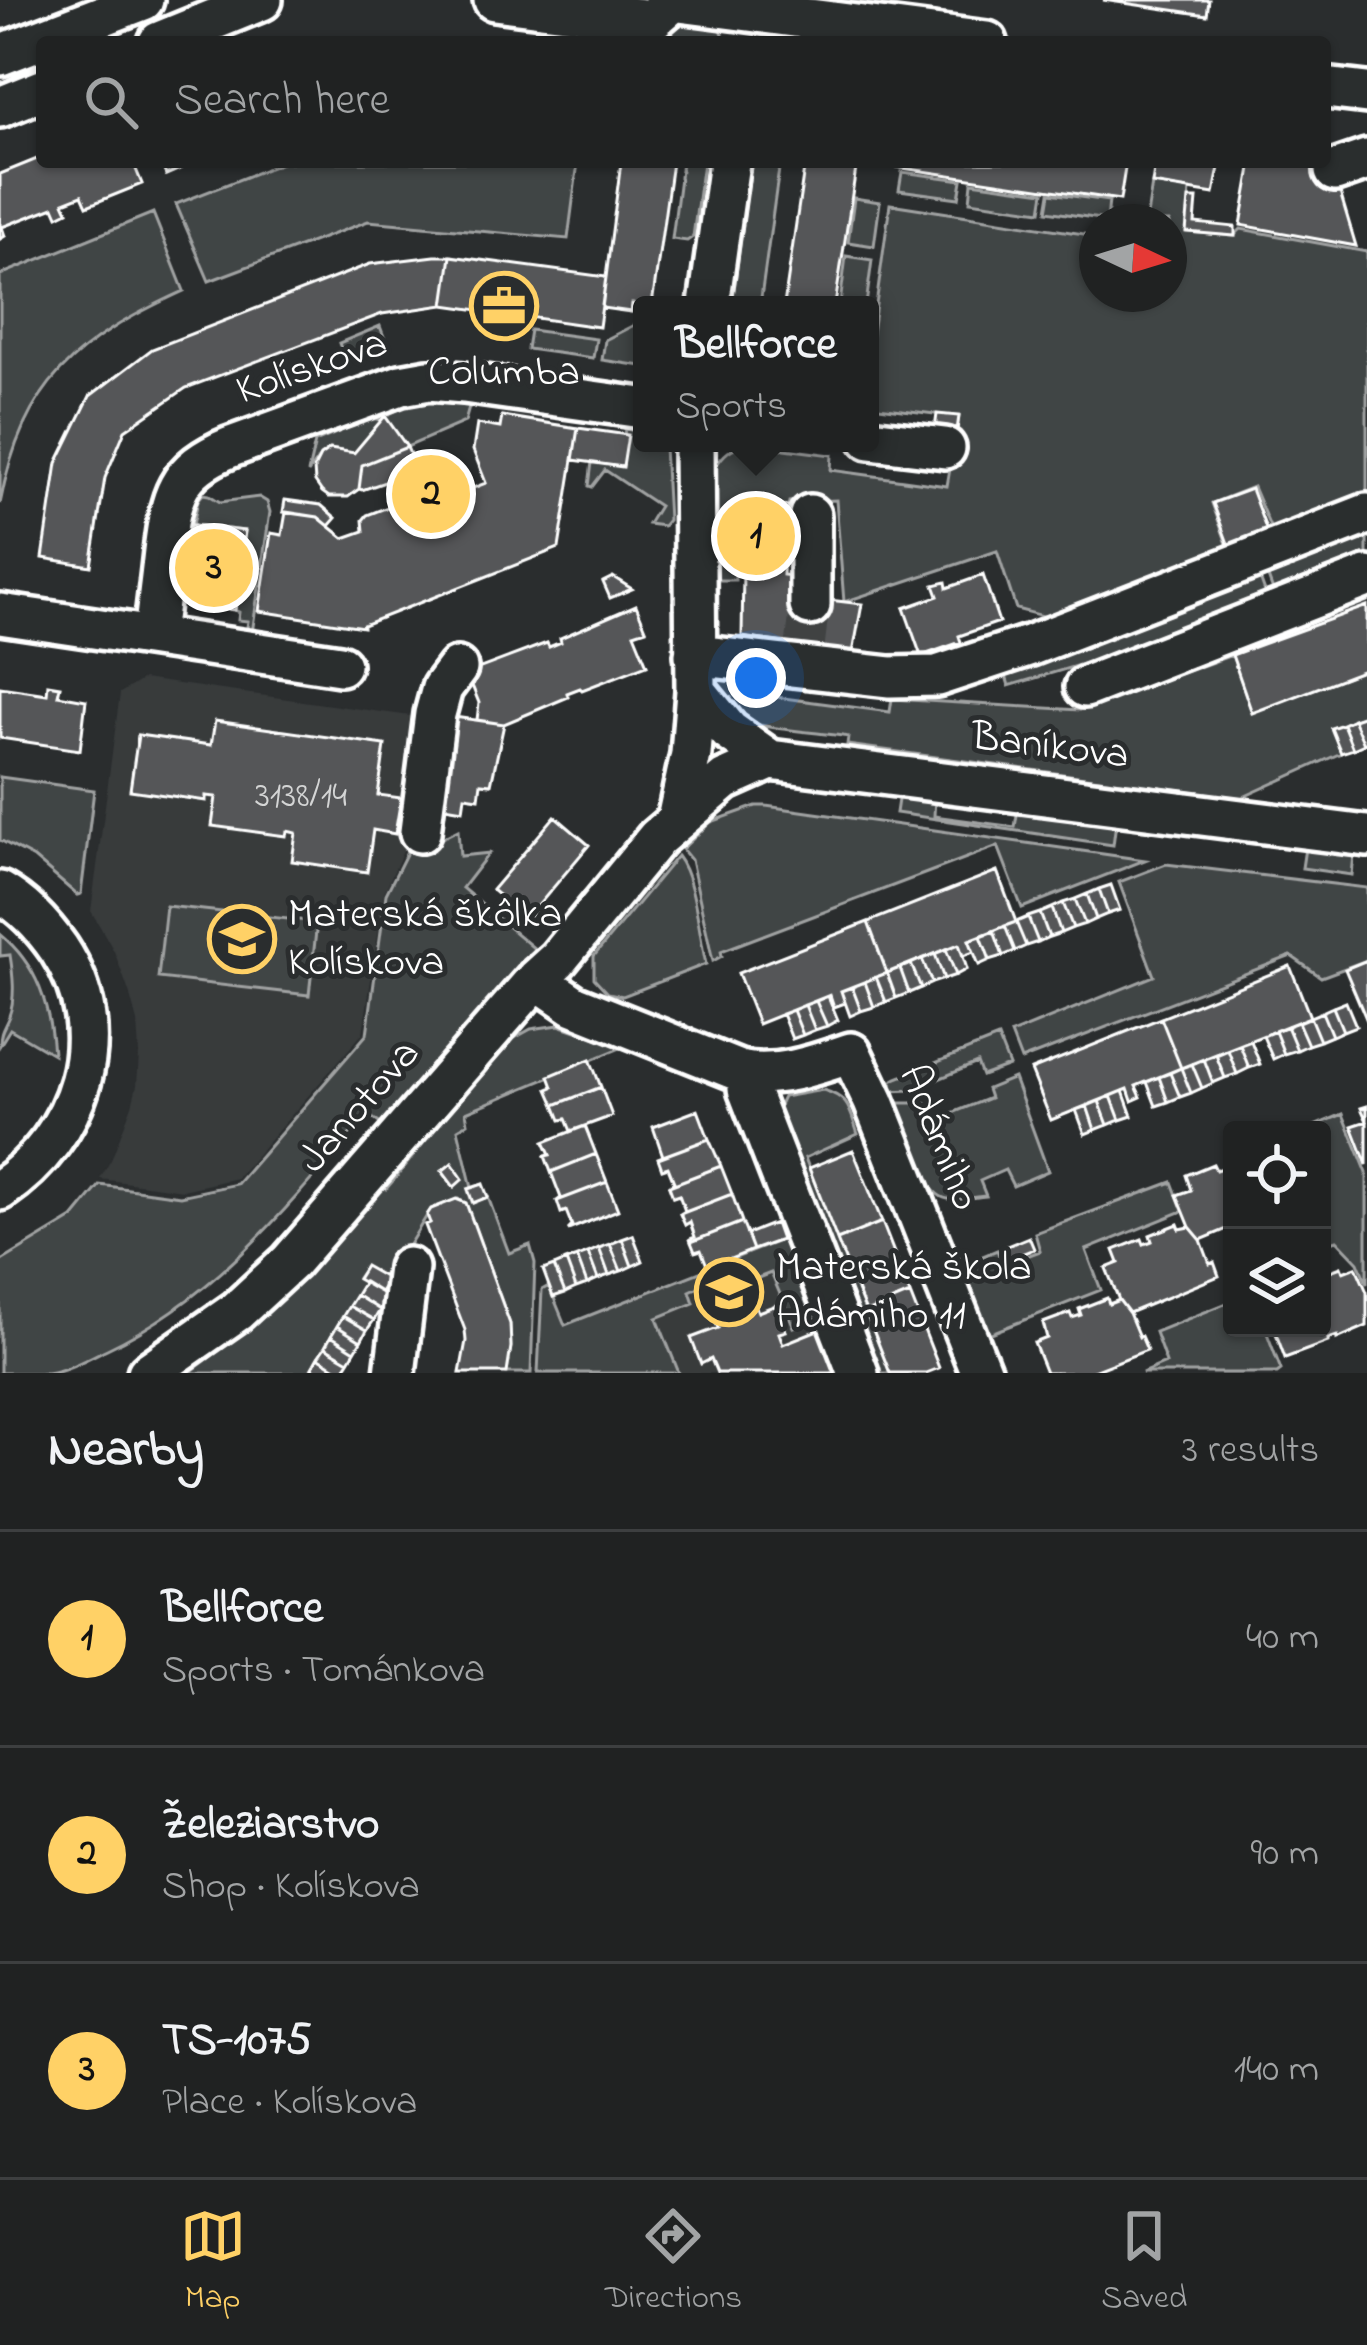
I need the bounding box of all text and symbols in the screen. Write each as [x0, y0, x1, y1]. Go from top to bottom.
search box [36, 36, 1331, 168]
icon: search [78, 69, 144, 135]
text: Search here [174, 69, 390, 135]
north arrow [1079, 204, 1187, 312]
office icon: Columba [469, 271, 539, 341]
popup [633, 296, 879, 452]
text: Bellforce [675, 313, 837, 379]
street label: Kolískova [228, 314, 396, 422]
place label: Columba [428, 343, 580, 404]
text: Sports [675, 379, 787, 436]
pin: 2 [392, 449, 470, 539]
pin: 1 [717, 491, 795, 581]
pin: 3 [175, 523, 253, 613]
your location [726, 648, 786, 708]
street label: Baníkova [967, 707, 1132, 787]
house number: 3138/14 [255, 771, 347, 824]
place label: Materská škôlka Kolískova [288, 885, 562, 994]
school or university icon: Materská škôlka Kolískova [207, 904, 277, 974]
street label: Janotova [284, 1026, 436, 1188]
street label: Adámiho [881, 1056, 995, 1220]
map controls [1223, 1121, 1331, 1337]
button: locate [1223, 1121, 1331, 1229]
button: layers [1223, 1229, 1331, 1337]
place label: Materská škola Adámiho 11 [776, 1238, 1032, 1347]
school or university icon: Materská škola Adámiho 11 [694, 1257, 764, 1327]
text: Nearby [48, 1414, 204, 1489]
text: 3 results [1182, 1423, 1319, 1480]
text: Bellforce [162, 1577, 323, 1643]
text: 1 [81, 1610, 93, 1667]
text: 40 m [1246, 1610, 1319, 1667]
text: Sports · Tománkova [162, 1643, 485, 1700]
text: Železiarstvo [162, 1793, 379, 1859]
text: 2 [77, 1826, 97, 1883]
text: 90 m [1250, 1826, 1319, 1883]
text: Shop · Kolískova [162, 1859, 420, 1916]
text: TS-1075 [162, 2009, 312, 2075]
text: 3 [79, 2042, 95, 2099]
text: 140 m [1234, 2042, 1319, 2099]
text: Place · Kolískova [162, 2075, 417, 2132]
tab: Map [180, 2203, 246, 2323]
tab: Directions [605, 2203, 742, 2323]
tab: Saved [1101, 2203, 1187, 2323]

